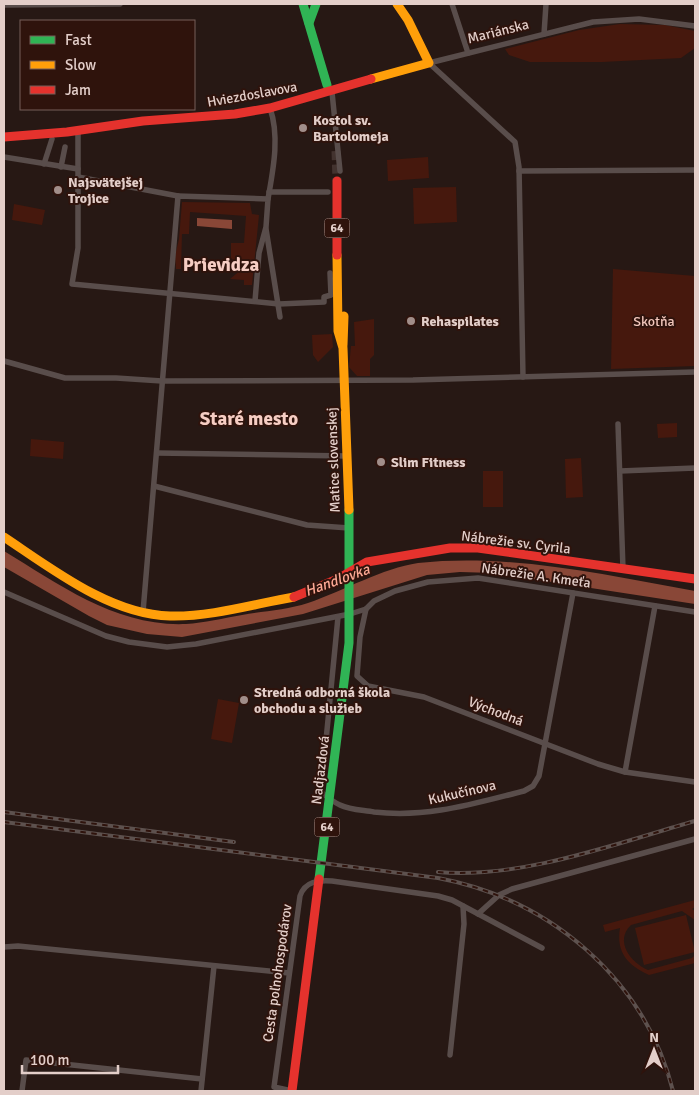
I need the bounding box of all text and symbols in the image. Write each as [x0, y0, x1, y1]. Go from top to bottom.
street label: Mariánska [466, 16, 531, 47]
legend [20, 20, 195, 110]
text: Fast [65, 31, 92, 49]
text: Slow [65, 56, 96, 74]
street label: Hviezdoslavova [206, 78, 298, 111]
text: Jam [65, 81, 91, 99]
place label: Kostol sv. Bartolomeja [313, 112, 389, 145]
marker: Kostol sv. Bartolomeja [297, 122, 309, 134]
place label: Najsvätejšej Trojice [68, 174, 143, 207]
marker: Najsvätejšej Trojice [52, 184, 64, 196]
road number: 64 [324, 218, 350, 238]
district label: Prievidza [183, 253, 260, 277]
place label: Rehaspilates [421, 313, 499, 330]
park label: Skotňa [633, 313, 675, 330]
marker: Rehaspilates [405, 315, 417, 327]
district label: Staré mesto [200, 407, 298, 431]
street label: Matice slovenskej [323, 407, 344, 513]
place label: Slim Fitness [391, 454, 465, 471]
marker: Slim Fitness [375, 456, 387, 468]
street label: Nábrežie sv. Cyrila [460, 527, 572, 558]
street label: Nábrežie A. Kmeťa [480, 559, 592, 592]
water label: Handlovka [302, 560, 372, 600]
place label: Stredná odborná škola obchodu a služieb [254, 684, 390, 717]
street label: Východná [466, 693, 526, 730]
marker: Stredná odborná škola obchodu a služieb [238, 694, 250, 706]
street label: Nadjazdová [308, 735, 333, 805]
street label: Kukučínova [427, 776, 498, 809]
road number: 64 [314, 818, 340, 836]
street label: Cesta poľnohospodárov [259, 902, 296, 1043]
north arrow [629, 1025, 679, 1075]
text: N [649, 1029, 659, 1046]
scale bar [22, 1042, 119, 1074]
text: 100 m [30, 1051, 70, 1069]

